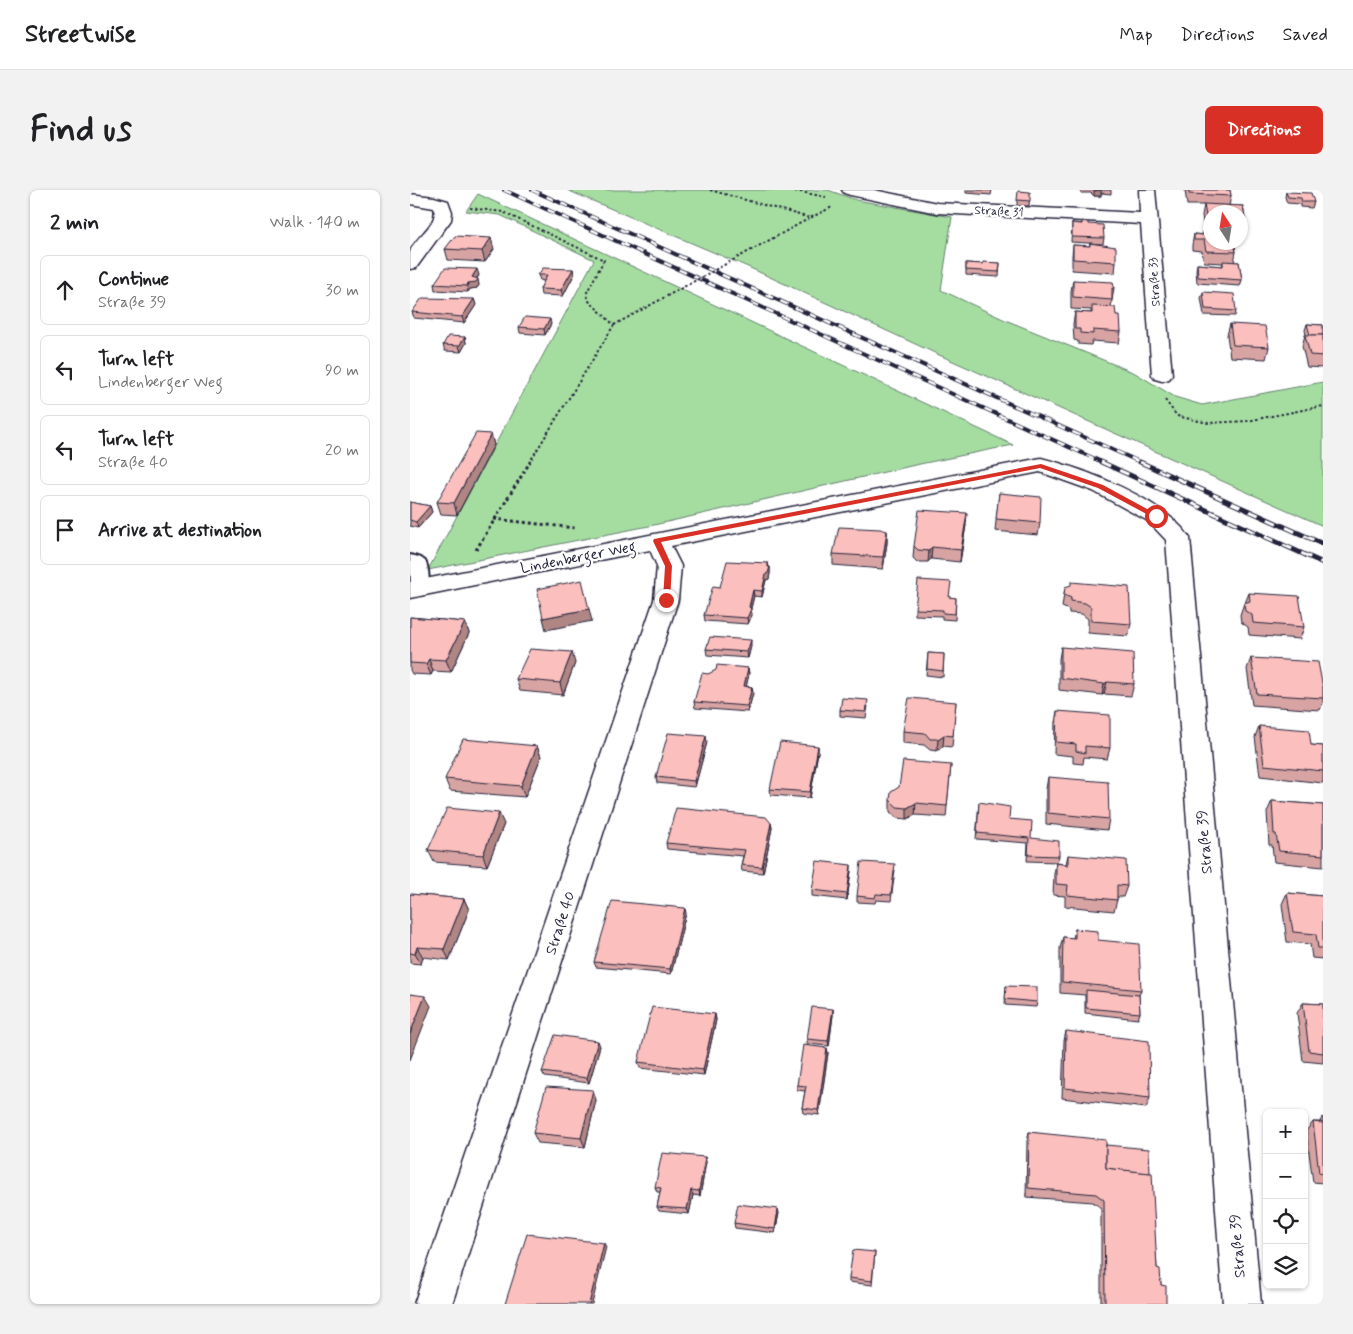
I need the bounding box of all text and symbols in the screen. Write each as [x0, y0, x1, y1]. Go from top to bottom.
text: Streetwise [25, 19, 136, 50]
text: Map [1120, 23, 1153, 47]
text: Directions [1181, 23, 1255, 47]
text: Saved [1283, 23, 1328, 47]
button: Directions [1205, 106, 1323, 154]
text: Find us [30, 107, 132, 153]
street label: Straße 31 [974, 203, 1024, 221]
north arrow [1203, 205, 1248, 250]
text: 2 min [50, 209, 99, 237]
text: Walk · 140 m [270, 212, 360, 233]
street label: Straße 33 [1145, 257, 1165, 307]
text: Continue [98, 267, 169, 292]
icon: ahead [51, 276, 79, 304]
text: 30 m [326, 280, 359, 301]
text: Straße 39 [98, 292, 166, 313]
text: Turn left [98, 347, 174, 372]
icon: left [51, 356, 79, 384]
text: 90 m [325, 360, 359, 381]
text: Lindenberger Weg [98, 372, 223, 393]
text: Turn left [98, 427, 174, 452]
icon: left [51, 436, 79, 464]
text: 20 m [325, 440, 359, 461]
text: Straße 40 [98, 452, 168, 473]
route start [1145, 505, 1168, 528]
icon: arrive [51, 516, 79, 544]
text: Arrive at destination [98, 518, 262, 543]
street label: Lindenberger Weg [519, 537, 638, 580]
route end [655, 589, 678, 612]
street label: Straße 39 [1192, 809, 1218, 875]
street label: Straße 40 [541, 889, 581, 958]
map controls [1263, 1109, 1308, 1289]
button: + [1263, 1109, 1308, 1154]
button: − [1263, 1154, 1308, 1199]
button: locate [1263, 1199, 1308, 1244]
street label: Straße 39 [1225, 1213, 1251, 1279]
button: layers [1263, 1244, 1308, 1289]

